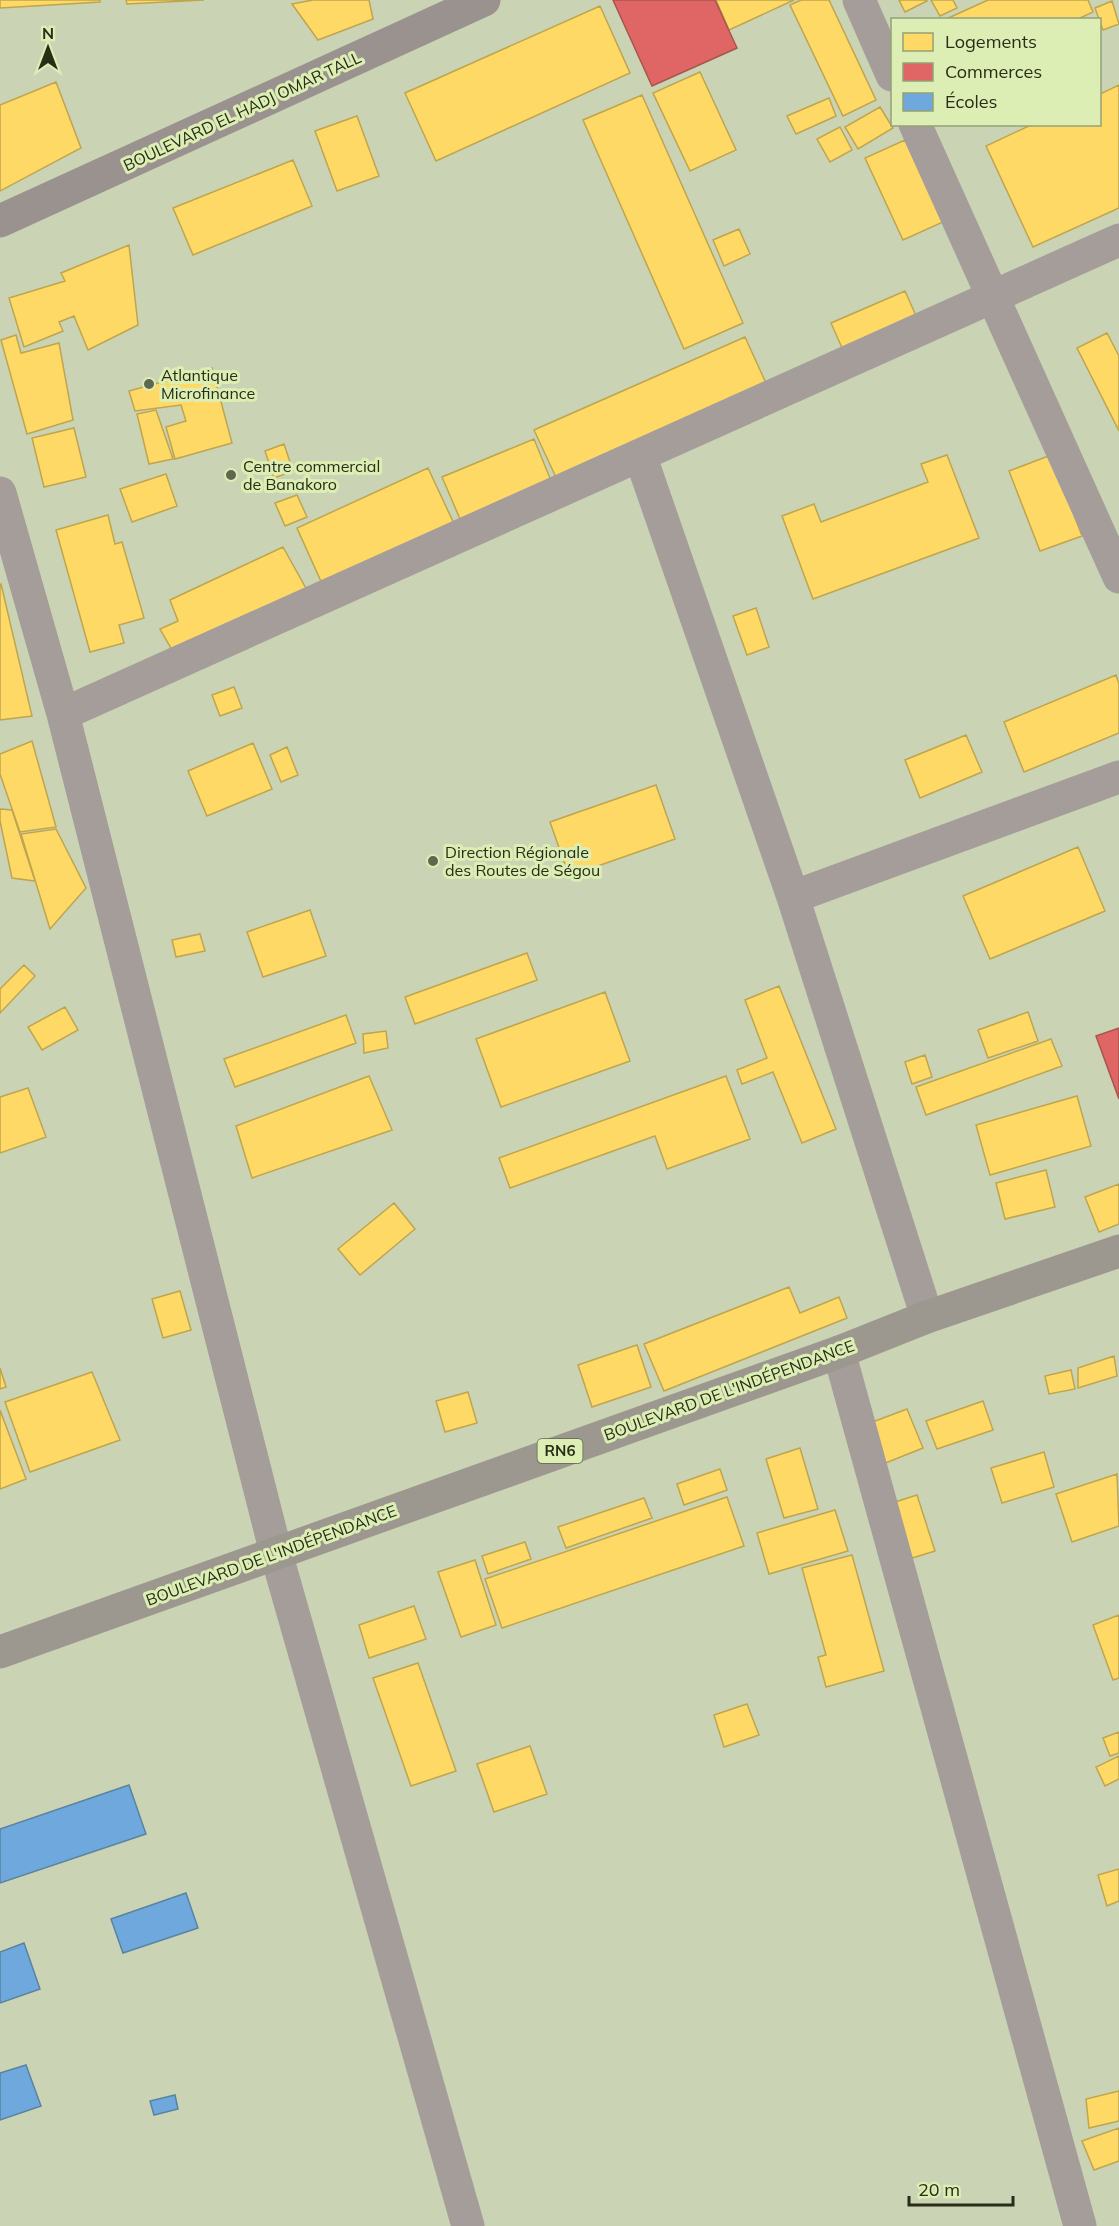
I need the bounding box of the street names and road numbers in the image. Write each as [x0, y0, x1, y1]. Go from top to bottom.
street label: BOULEVARD EL HADJ OMAR TALL [120, 47, 364, 175]
street label: BOULEVARD DE L'INDÉPENDANCE [601, 1335, 857, 1445]
road number: RN6 [538, 1439, 582, 1463]
street label: BOULEVARD DE L'INDÉPENDANCE [143, 1500, 399, 1610]

